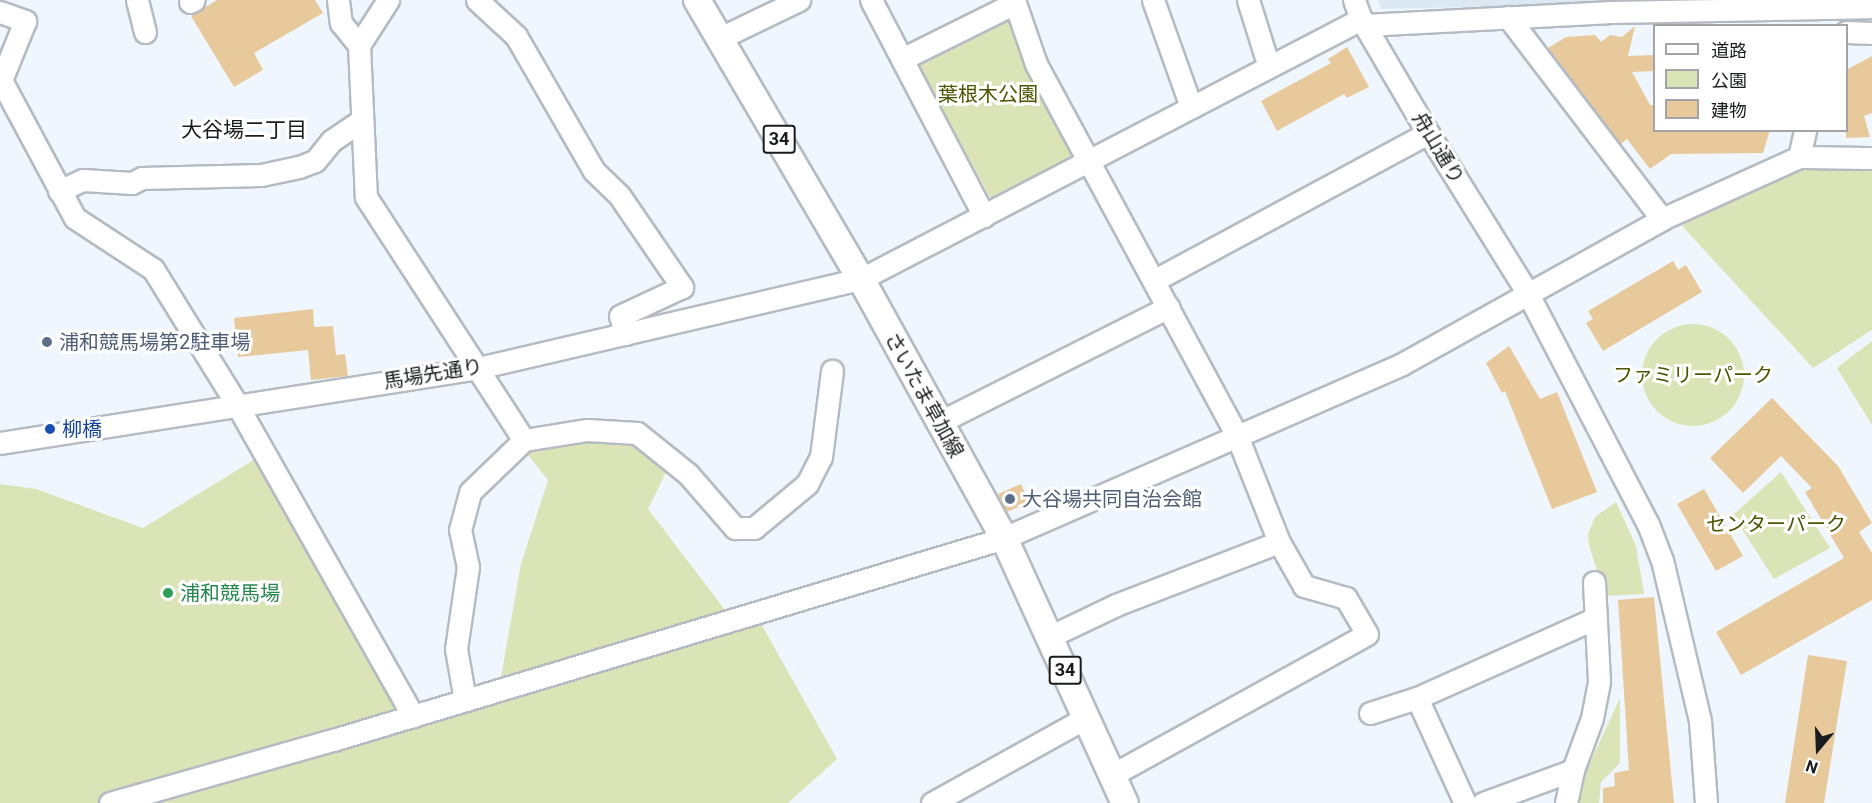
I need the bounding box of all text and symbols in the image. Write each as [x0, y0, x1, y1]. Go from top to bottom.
legend [1653, 24, 1848, 132]
text: 道路 [1711, 40, 1747, 61]
text: 公園 [1711, 70, 1747, 91]
park label: 葉根木公園 [938, 82, 1038, 106]
text: 建物 [1711, 100, 1747, 121]
street label: 舟山通り [1407, 108, 1469, 188]
district label: 大谷場二丁目 [181, 117, 307, 143]
road number: 34 [762, 124, 796, 154]
street label: さいたま草加線 [880, 328, 968, 462]
place label: 浦和競馬場第2駐車場 [59, 330, 250, 354]
marker: 浦和競馬場第2駐車場 [40, 335, 54, 349]
street label: 馬場先通り [382, 354, 484, 394]
park label: ファミリーパーク [1613, 363, 1773, 387]
place label: 柳橋 [62, 417, 102, 441]
marker: 柳橋 [43, 422, 57, 436]
place label: 大谷場共同自治会館 [1022, 487, 1202, 511]
marker: 大谷場共同自治会館 [1003, 492, 1017, 506]
park label: センターパーク [1706, 512, 1846, 536]
place label: 浦和競馬場 [180, 581, 280, 605]
marker: 浦和競馬場 [161, 586, 175, 600]
road number: 34 [1048, 655, 1082, 685]
north arrow [1788, 719, 1848, 779]
text: N [1804, 756, 1820, 777]

